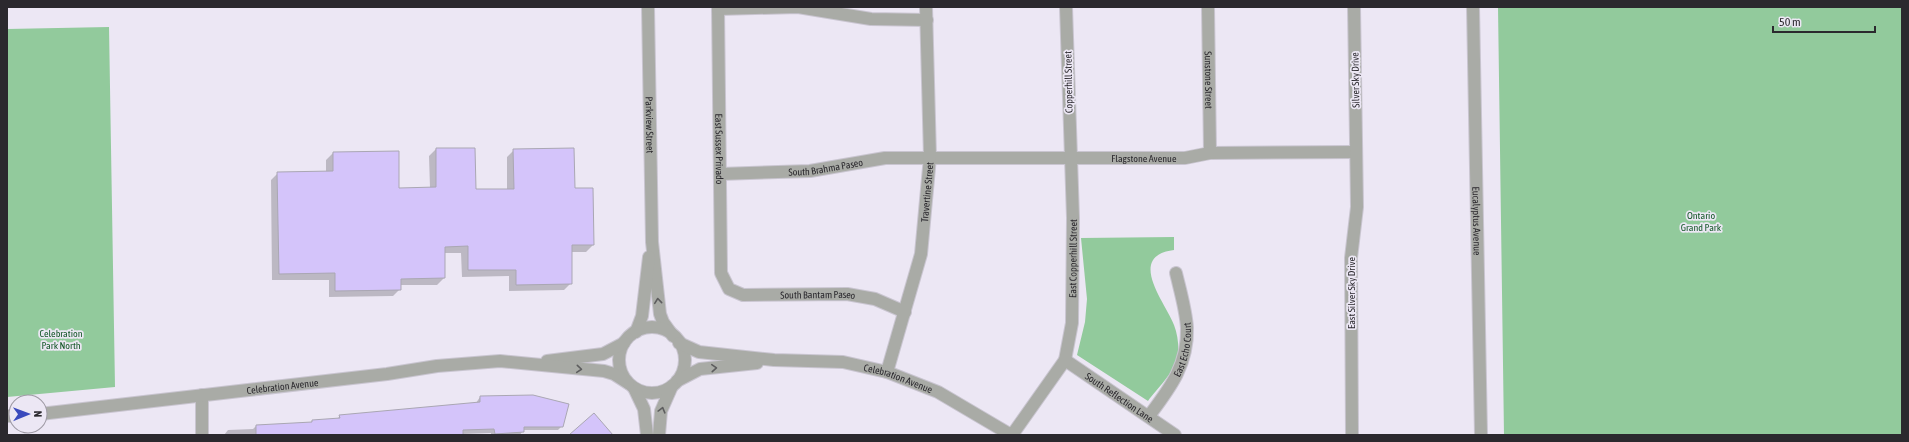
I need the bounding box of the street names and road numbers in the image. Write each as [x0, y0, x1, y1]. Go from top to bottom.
street label: Copperhill Street [1062, 51, 1075, 113]
street label: Sunstone Street [1203, 51, 1214, 109]
street label: Silver Sky Drive [1350, 52, 1361, 108]
street label: Parkview Street [644, 96, 655, 154]
street label: East Sussex Privado [713, 113, 725, 185]
street label: Flagstone Avenue [1111, 153, 1177, 164]
street label: South Brahma Paseo [788, 157, 864, 178]
street label: Travertine Street [919, 161, 936, 223]
street label: Eucalyptus Avenue [1470, 186, 1483, 256]
street label: East Copperhill Street [1067, 219, 1079, 298]
street label: East Silver Sky Drive [1346, 256, 1357, 329]
street label: South Bantam Paseo [780, 289, 857, 301]
street label: East Echo Court [1171, 322, 1193, 379]
street label: Celebration Avenue [863, 362, 934, 395]
street label: South Reflection Lane [1083, 371, 1156, 425]
street label: Celebration Avenue [246, 377, 319, 396]

